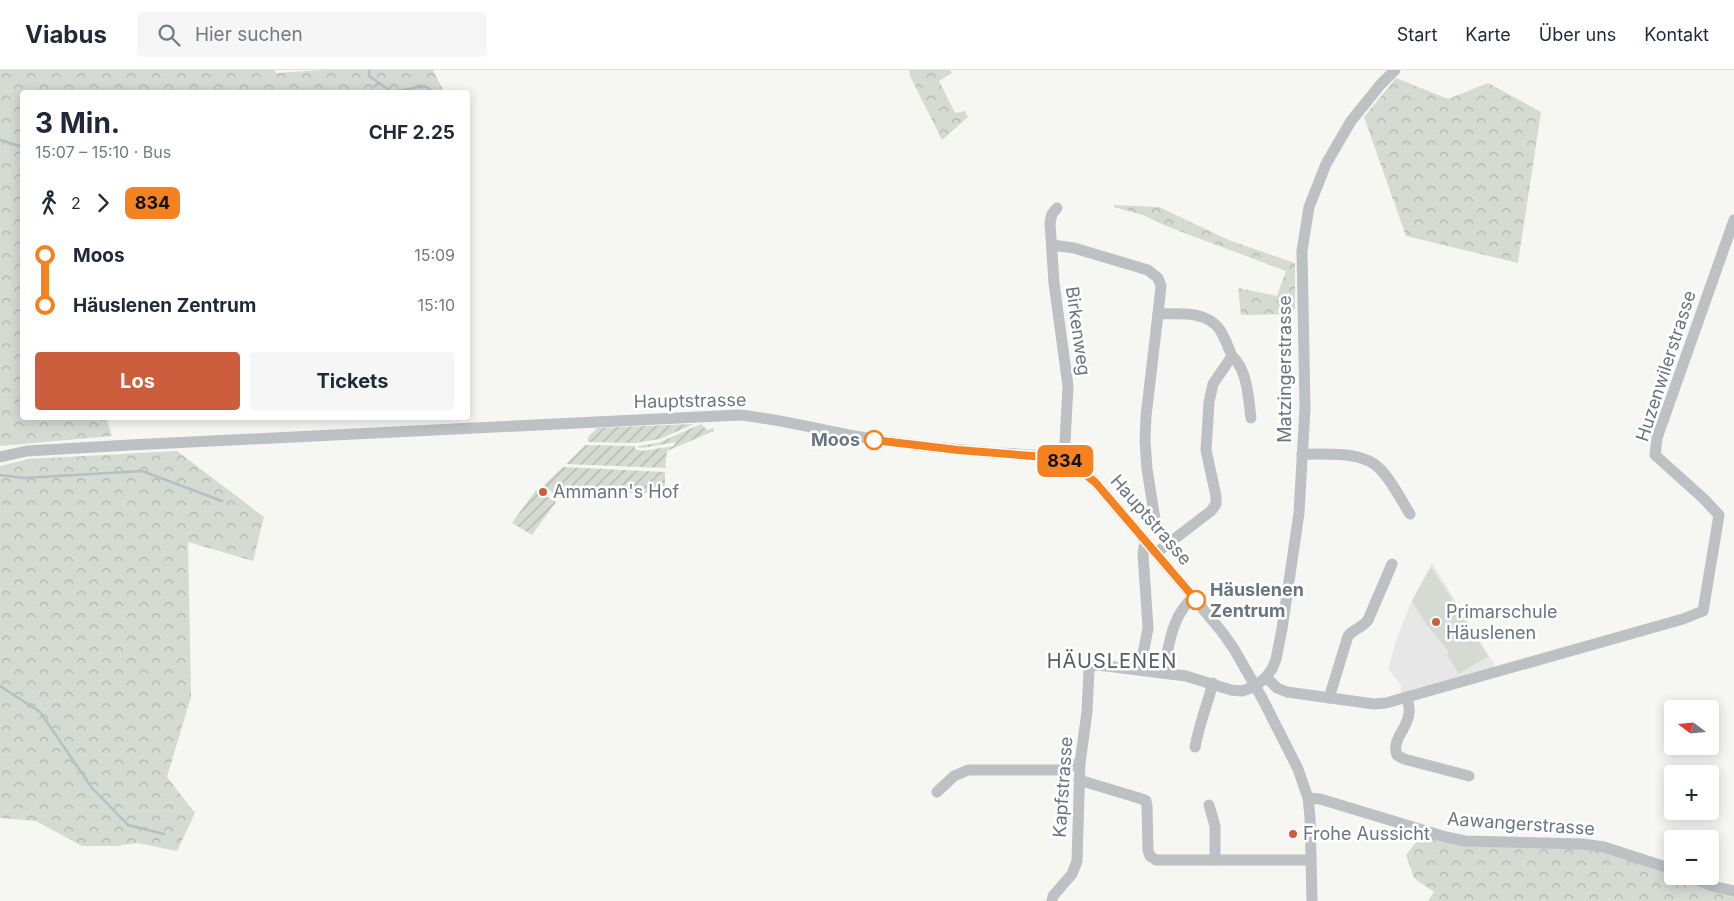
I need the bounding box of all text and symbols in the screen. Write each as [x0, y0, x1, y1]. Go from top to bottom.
search box [137, 12, 487, 57]
text: Viabus [25, 20, 107, 49]
icon: search [155, 21, 183, 49]
text: Hier suchen [195, 23, 303, 46]
text: Start [1397, 24, 1437, 45]
text: Karte [1465, 24, 1511, 45]
text: Über uns [1539, 24, 1616, 45]
text: Kontakt [1644, 24, 1709, 45]
text: 3 Min. [35, 106, 120, 140]
text: CHF 2.25 [369, 121, 455, 144]
text: 15:07 – 15:10 · Bus [35, 142, 171, 162]
icon: walk [35, 189, 63, 217]
icon: forward [89, 189, 117, 217]
text: 834 [135, 192, 170, 213]
text: 2 [71, 193, 81, 213]
text: Moos [73, 244, 125, 267]
text: 15:09 [414, 245, 455, 265]
street label: Birkenweg [1062, 285, 1095, 377]
street label: Huzenwilerstrasse [1631, 288, 1700, 444]
text: Häuslenen Zentrum [73, 294, 256, 317]
text: 15:10 [418, 295, 455, 315]
street label: Matzingerstrasse [1274, 295, 1295, 443]
button: Los [35, 352, 240, 410]
button: Tickets [250, 352, 455, 410]
street label: Hauptstrasse [633, 389, 746, 412]
place label: Moos [811, 429, 860, 450]
marker: Moos [864, 430, 884, 450]
line badge: 834 [1036, 445, 1094, 477]
text: 834 [1047, 450, 1083, 471]
street label: Hauptstrasse [1107, 470, 1196, 569]
place label: Ammann's Hof [553, 481, 679, 502]
marker: Ammann's Hof [537, 486, 549, 498]
place label: Häuslenen Zentrum [1210, 579, 1304, 621]
marker: Häuslenen Zentrum [1186, 590, 1206, 610]
place label: Primarschule Häuslenen [1446, 601, 1558, 643]
marker: Primarschule Häuslenen [1430, 616, 1442, 628]
district label: HÄUSLENEN [1047, 649, 1177, 673]
north arrow [1664, 700, 1719, 755]
map controls [1664, 700, 1719, 885]
street label: Kapfstrasse [1048, 736, 1077, 838]
button: + [1664, 765, 1719, 820]
street label: Aawangerstrasse [1446, 808, 1596, 839]
place label: Frohe Aussicht [1303, 823, 1430, 844]
marker: Frohe Aussicht [1287, 828, 1299, 840]
button: − [1664, 830, 1719, 885]

